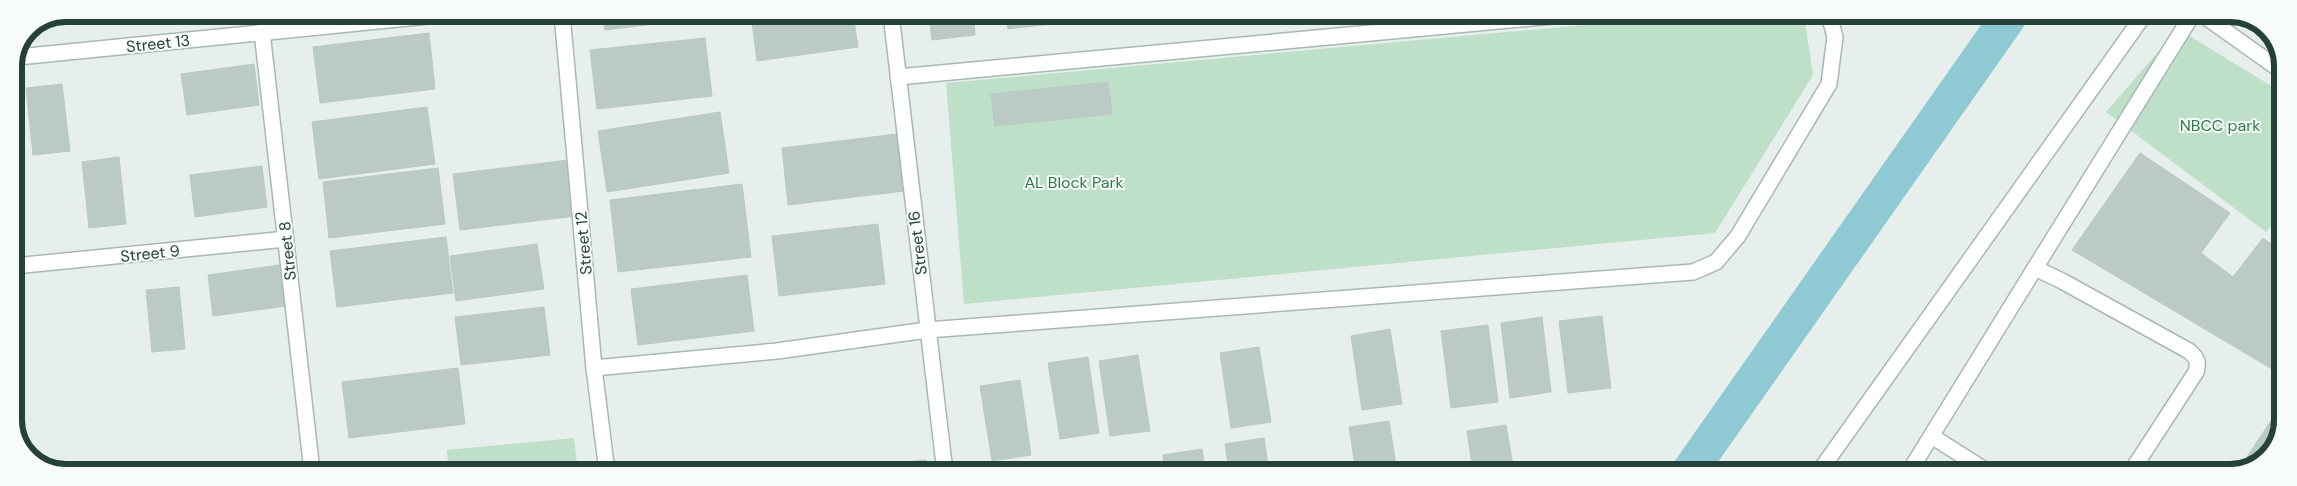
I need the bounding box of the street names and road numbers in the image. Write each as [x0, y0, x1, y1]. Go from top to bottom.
street label: Street 13 [125, 30, 191, 57]
street label: Street 12 [570, 210, 597, 276]
street label: Street 16 [903, 210, 932, 276]
street label: Street 8 [274, 220, 301, 282]
street label: Street 9 [119, 240, 181, 267]

